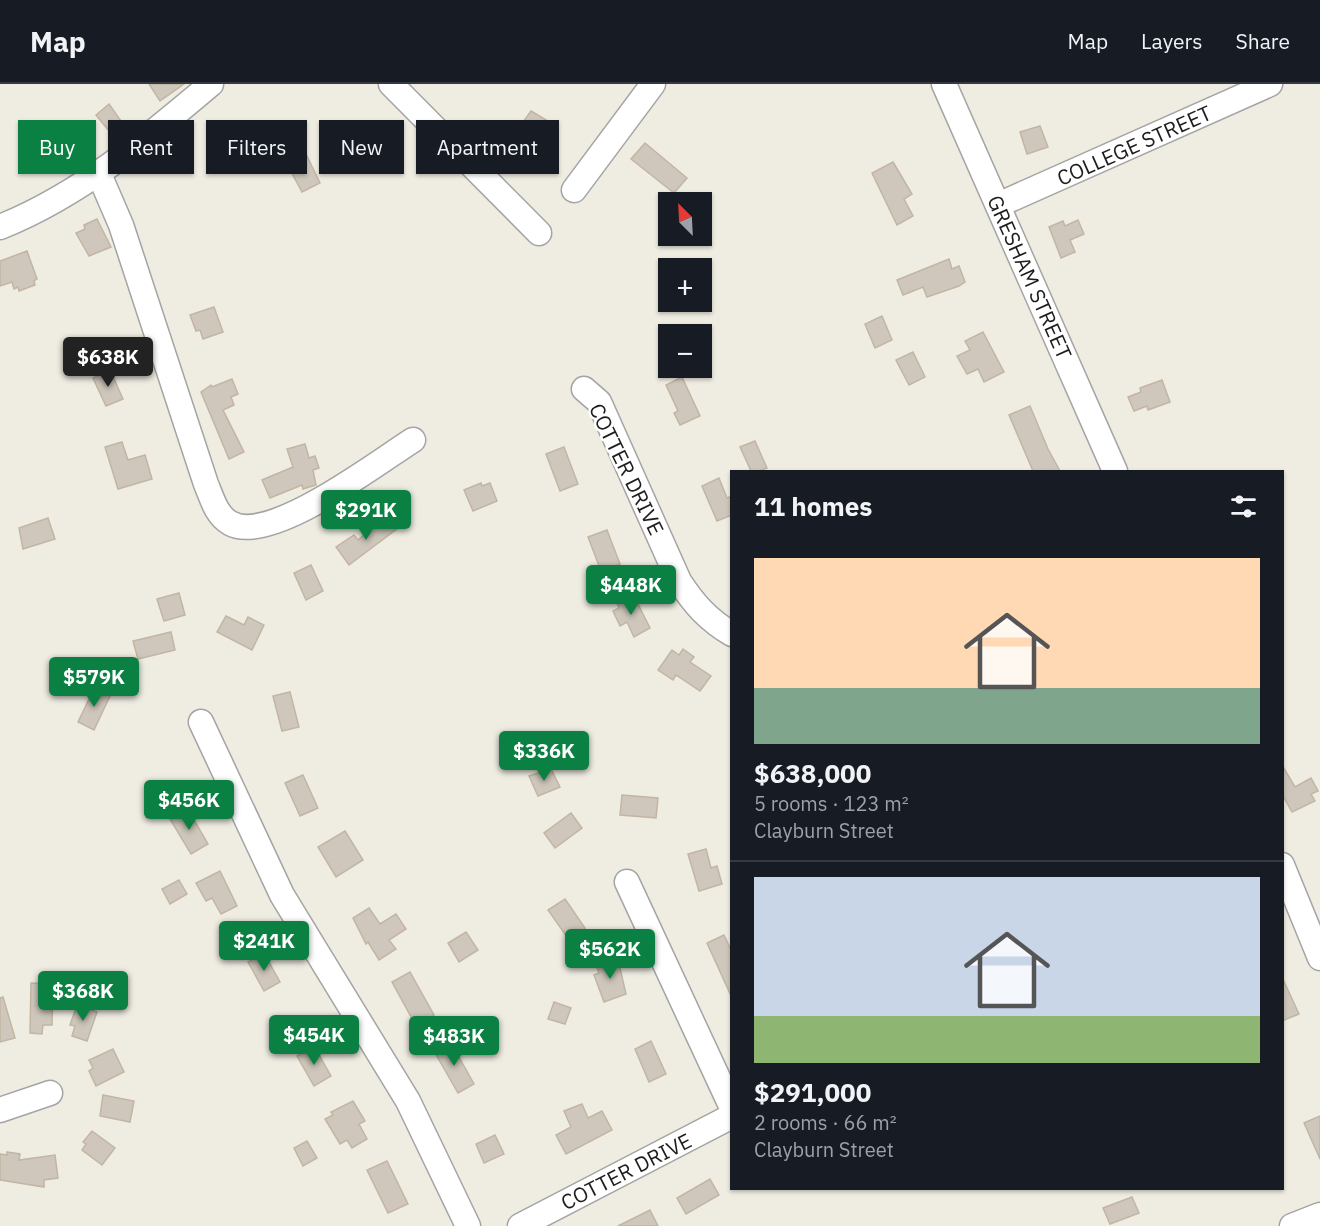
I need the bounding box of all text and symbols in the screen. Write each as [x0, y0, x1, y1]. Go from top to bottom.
text: Map [30, 23, 86, 60]
text: Map [1068, 27, 1108, 55]
text: Layers [1141, 27, 1203, 55]
text: Share [1236, 27, 1290, 55]
street label: COLLEGE STREET [1052, 98, 1216, 192]
chip: Buy [18, 120, 96, 174]
chip: Rent [108, 120, 194, 174]
chip: Filters [206, 120, 307, 174]
chip: New [319, 120, 404, 174]
chip: Apartment [416, 120, 559, 174]
street label: GRESHAM STREET [981, 191, 1079, 363]
north arrow [658, 192, 712, 246]
map controls [658, 192, 712, 378]
button: + [658, 258, 712, 312]
button: − [658, 324, 712, 378]
pin: $638K [66, 337, 150, 388]
text: $638K [77, 343, 139, 370]
street label: COTTER DRIVE [583, 398, 671, 540]
text: 11 homes [754, 489, 872, 523]
pin: $291K [324, 490, 408, 541]
icon: filters [1227, 490, 1260, 523]
text: $291K [335, 496, 397, 523]
pin: $448K [589, 565, 673, 616]
text: $448K [600, 571, 662, 598]
icon: home [953, 597, 1061, 705]
pin: $579K [52, 657, 136, 708]
text: $579K [63, 663, 125, 690]
pin: $336K [502, 731, 586, 782]
text: $336K [513, 737, 575, 764]
text: $638,000 [754, 756, 871, 790]
pin: $456K [147, 780, 231, 831]
text: $456K [158, 786, 220, 813]
text: 5 rooms · 123 m² [754, 790, 909, 817]
text: Clayburn Street [754, 817, 894, 844]
icon: home [953, 916, 1061, 1024]
pin: $241K [222, 921, 306, 972]
text: $241K [233, 927, 295, 954]
pin: $562K [568, 929, 652, 980]
text: $562K [579, 935, 641, 962]
pin: $368K [41, 971, 125, 1022]
text: $368K [52, 977, 114, 1004]
pin: $454K [272, 1015, 356, 1066]
pin: $483K [412, 1016, 496, 1067]
text: $454K [283, 1021, 345, 1048]
text: $483K [423, 1022, 485, 1049]
text: $291,000 [754, 1075, 871, 1109]
text: 2 rooms · 66 m² [754, 1109, 897, 1136]
street label: COTTER DRIVE [556, 1126, 696, 1216]
text: Clayburn Street [754, 1136, 894, 1163]

